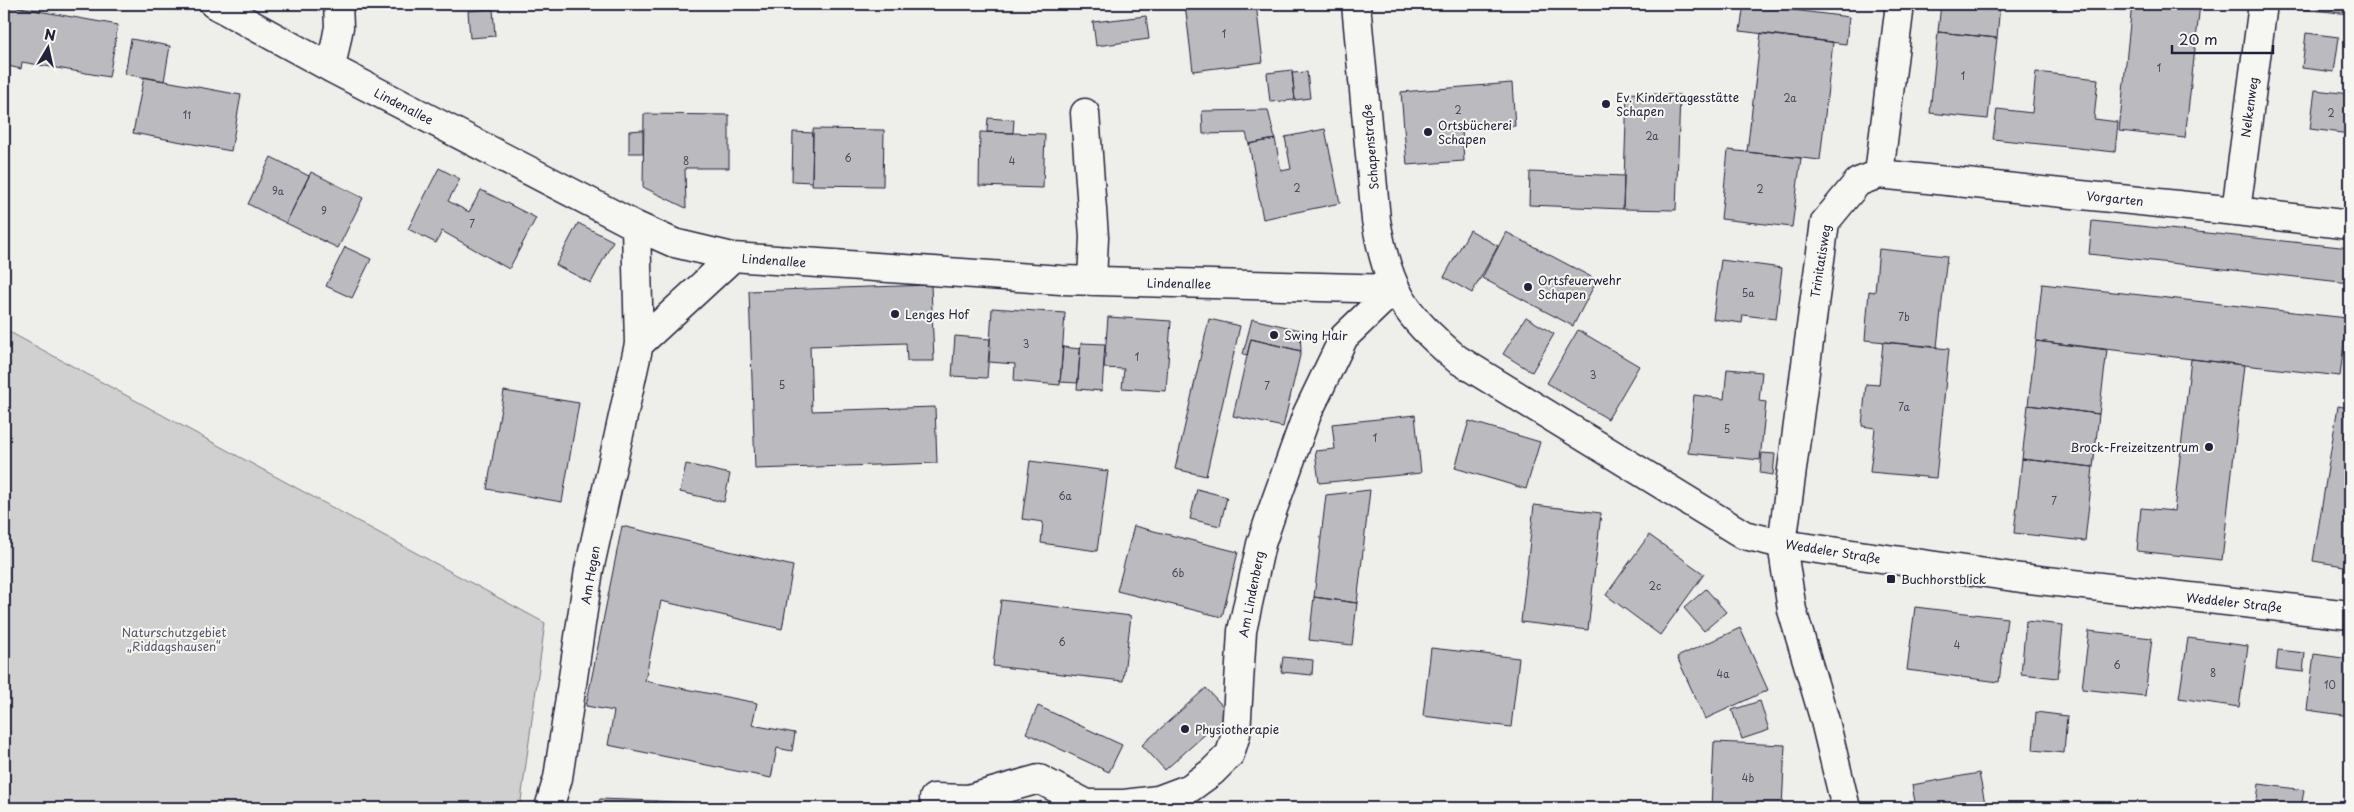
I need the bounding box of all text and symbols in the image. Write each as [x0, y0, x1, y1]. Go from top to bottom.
north arrow [22, 22, 72, 72]
scale bar [2172, 22, 2273, 54]
text: N [43, 23, 57, 46]
house number: 1 [1222, 26, 1226, 41]
text: 20 m [2179, 27, 2218, 50]
house number: 1 [2157, 60, 2161, 75]
house number: 1 [1961, 68, 1965, 83]
street label: Nelkenweg [2236, 76, 2262, 138]
street label: Lindenallee [371, 83, 437, 129]
place label: Ev. Kindertagesstätte Schapen [1616, 88, 1739, 120]
house number: 2a [1783, 90, 1797, 105]
marker: Ev. Kindertagesstätte Schapen [1600, 98, 1612, 110]
house number: 2 [1454, 102, 1462, 117]
street label: Schapenstraße [1357, 103, 1383, 191]
house number: 2 [2327, 105, 2335, 120]
house number: 11 [183, 107, 191, 122]
place label: Ortsbücherei Schapen [1438, 116, 1512, 148]
marker: Ortsbücherei Schapen [1422, 126, 1434, 138]
house number: 2a [1645, 128, 1659, 143]
house number: 6 [844, 150, 852, 165]
house number: 8 [683, 153, 689, 168]
house number: 4 [1009, 153, 1016, 168]
house number: 2 [1293, 180, 1301, 195]
house number: 2 [1756, 181, 1764, 196]
house number: 9a [272, 183, 285, 198]
street label: Vorgarten [2086, 186, 2144, 210]
house number: 9 [321, 203, 327, 218]
house number: 7 [469, 216, 475, 231]
street label: Trinitatisweg [1805, 223, 1835, 299]
street label: Lindenallee [741, 249, 807, 271]
place label: Ortsfeuerwehr Schapen [1538, 271, 1622, 303]
street label: Lindenallee [1147, 273, 1212, 293]
marker: Ortsfeuerwehr Schapen [1522, 281, 1534, 293]
house number: 5a [1742, 285, 1755, 300]
place label: Lenges Hof [905, 305, 970, 323]
marker: Lenges Hof [889, 308, 901, 320]
house number: 7b [1898, 309, 1910, 324]
place label: Swing Hair [1284, 326, 1348, 344]
marker: Swing Hair [1268, 329, 1280, 341]
house number: 3 [1023, 336, 1029, 351]
house number: 1 [1135, 349, 1139, 364]
house number: 3 [1590, 367, 1596, 382]
house number: 5 [779, 377, 785, 392]
house number: 7 [1264, 378, 1270, 393]
house number: 7a [1898, 399, 1910, 414]
house number: 5 [1724, 421, 1730, 436]
house number: 1 [1373, 430, 1377, 445]
place label: Brock-Freizeitzentrum [2070, 438, 2199, 456]
marker: Brock-Freizeitzentrum [2203, 441, 2215, 453]
house number: 6a [1058, 488, 1072, 503]
house number: 7 [2051, 493, 2057, 508]
street label: Weddeler Straße [1784, 535, 1882, 567]
street label: Am Hegen [576, 544, 604, 606]
street label: Am Lindenberg [1234, 549, 1268, 639]
house number: 6b [1172, 565, 1185, 580]
place label: Buchhorstblick [1901, 570, 1986, 588]
marker: Buchhorstblick [1885, 573, 1897, 585]
house number: 2c [1649, 578, 1661, 593]
street label: Weddeler Straße [2185, 588, 2283, 616]
park label: Naturschutzgebiet „Riddagshausen“ [122, 623, 226, 655]
house number: 6 [1058, 634, 1066, 649]
house number: 4 [1954, 637, 1961, 652]
house number: 6 [2113, 657, 2121, 672]
house number: 8 [2210, 665, 2216, 680]
house number: 4a [1717, 666, 1730, 681]
house number: 10 [2324, 677, 2336, 692]
place label: Physiotherapie [1195, 720, 1279, 738]
marker: Physiotherapie [1179, 723, 1191, 735]
house number: 4b [1742, 770, 1754, 785]

